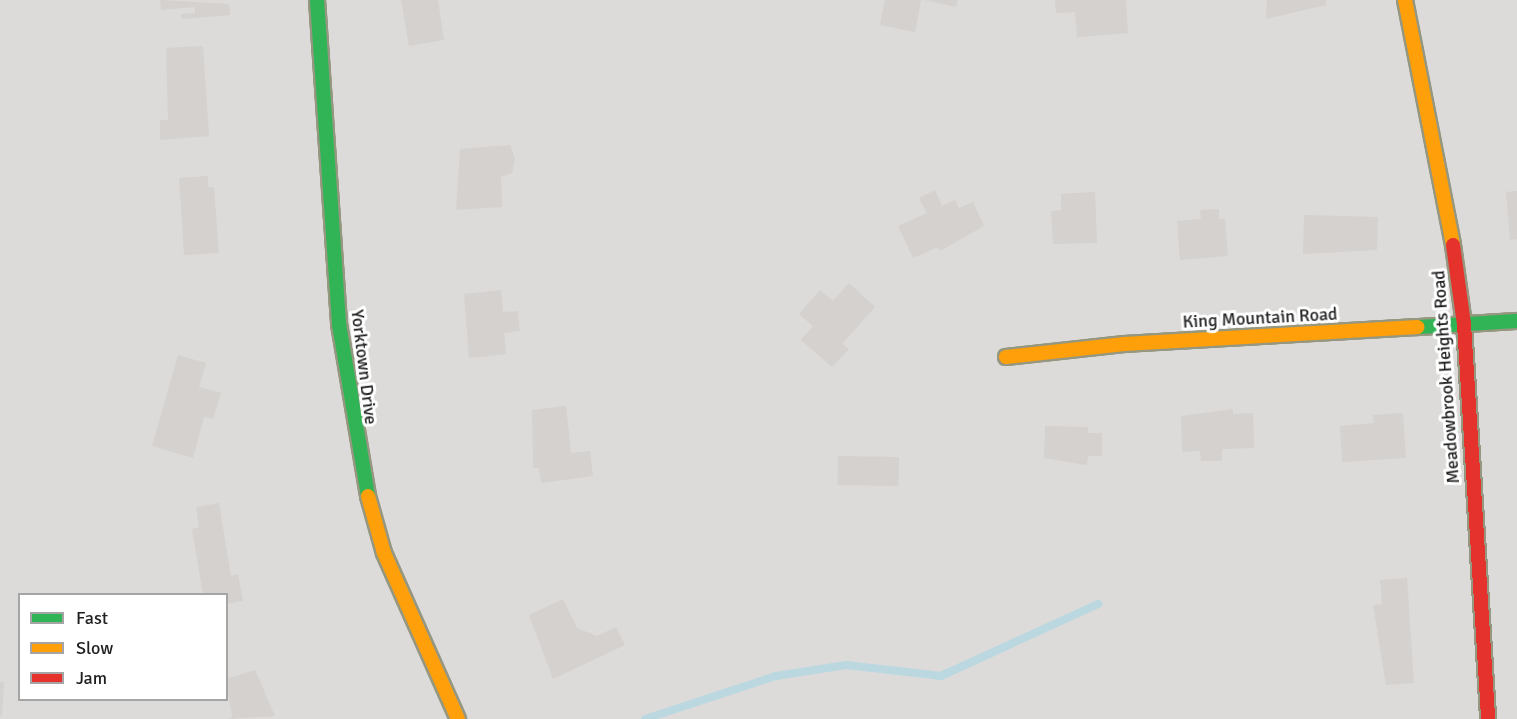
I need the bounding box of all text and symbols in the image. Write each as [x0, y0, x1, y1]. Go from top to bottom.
street label: Meadowbrook Heights Road [1428, 270, 1464, 484]
street label: King Mountain Road [1182, 303, 1338, 333]
street label: Yorktown Drive [346, 308, 382, 426]
legend [18, 593, 228, 701]
text: Fast [76, 607, 108, 629]
text: Slow [76, 637, 113, 659]
text: Jam [76, 667, 107, 689]

